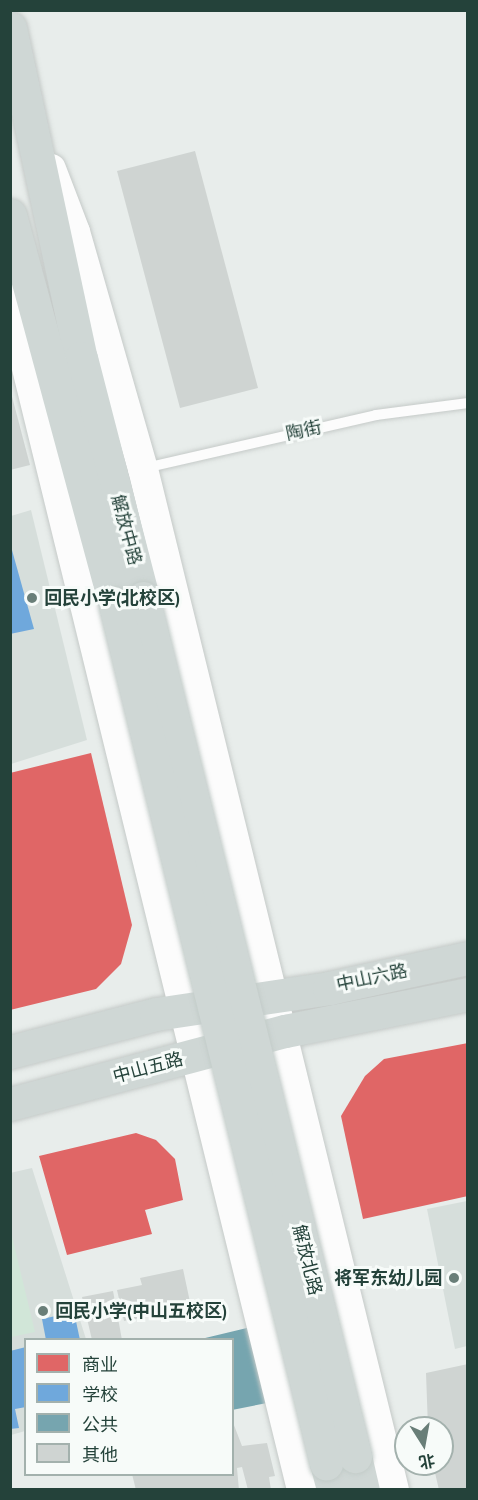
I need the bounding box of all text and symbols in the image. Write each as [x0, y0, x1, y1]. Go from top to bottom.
street label: 陶街 [284, 417, 324, 445]
street label: 解放中路 [106, 492, 146, 568]
place label: 回民小学(北校区) [44, 587, 180, 609]
marker: 回民小学(北校区) [25, 591, 39, 605]
street label: 中山六路 [335, 960, 409, 996]
street label: 中山五路 [110, 1048, 186, 1088]
street label: 解放北路 [288, 1222, 326, 1298]
place label: 将军东幼儿园 [334, 1267, 442, 1289]
marker: 将军东幼儿园 [447, 1271, 461, 1285]
place label: 回民小学(中山五校区) [55, 1300, 227, 1322]
marker: 回民小学(中山五校区) [36, 1304, 50, 1318]
legend [24, 1338, 234, 1476]
text: 商业 [82, 1353, 118, 1376]
text: 学校 [82, 1383, 118, 1406]
text: 公共 [82, 1413, 118, 1436]
north arrow [394, 1416, 454, 1476]
text: 其他 [82, 1443, 118, 1466]
text: 北 [417, 1450, 437, 1473]

